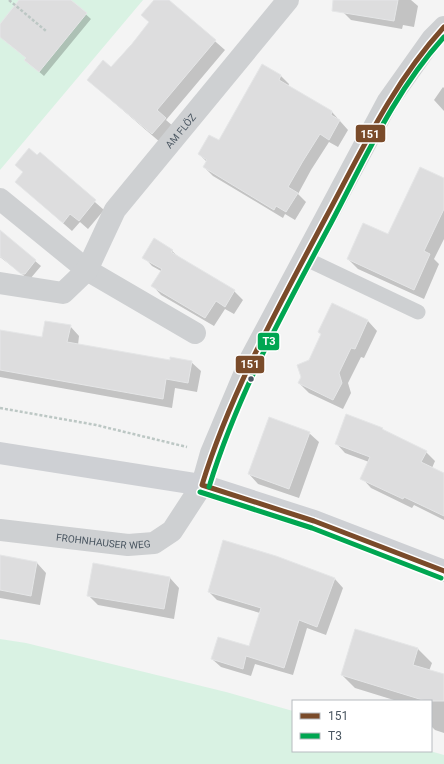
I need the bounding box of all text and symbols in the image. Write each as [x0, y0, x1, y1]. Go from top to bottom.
street label: AM FLÖZ [163, 111, 198, 150]
line badge: 151 [355, 124, 386, 143]
text: 151 [361, 128, 379, 141]
line badge: T3 [257, 332, 280, 351]
text: T3 [262, 335, 276, 348]
line badge: 151 [235, 355, 265, 374]
text: 151 [241, 358, 259, 371]
unlabelled marker [246, 374, 256, 384]
street label: FROHNHAUSER WEG [56, 531, 151, 551]
legend [292, 700, 432, 752]
text: 151 [328, 709, 348, 723]
text: T3 [328, 729, 342, 743]

